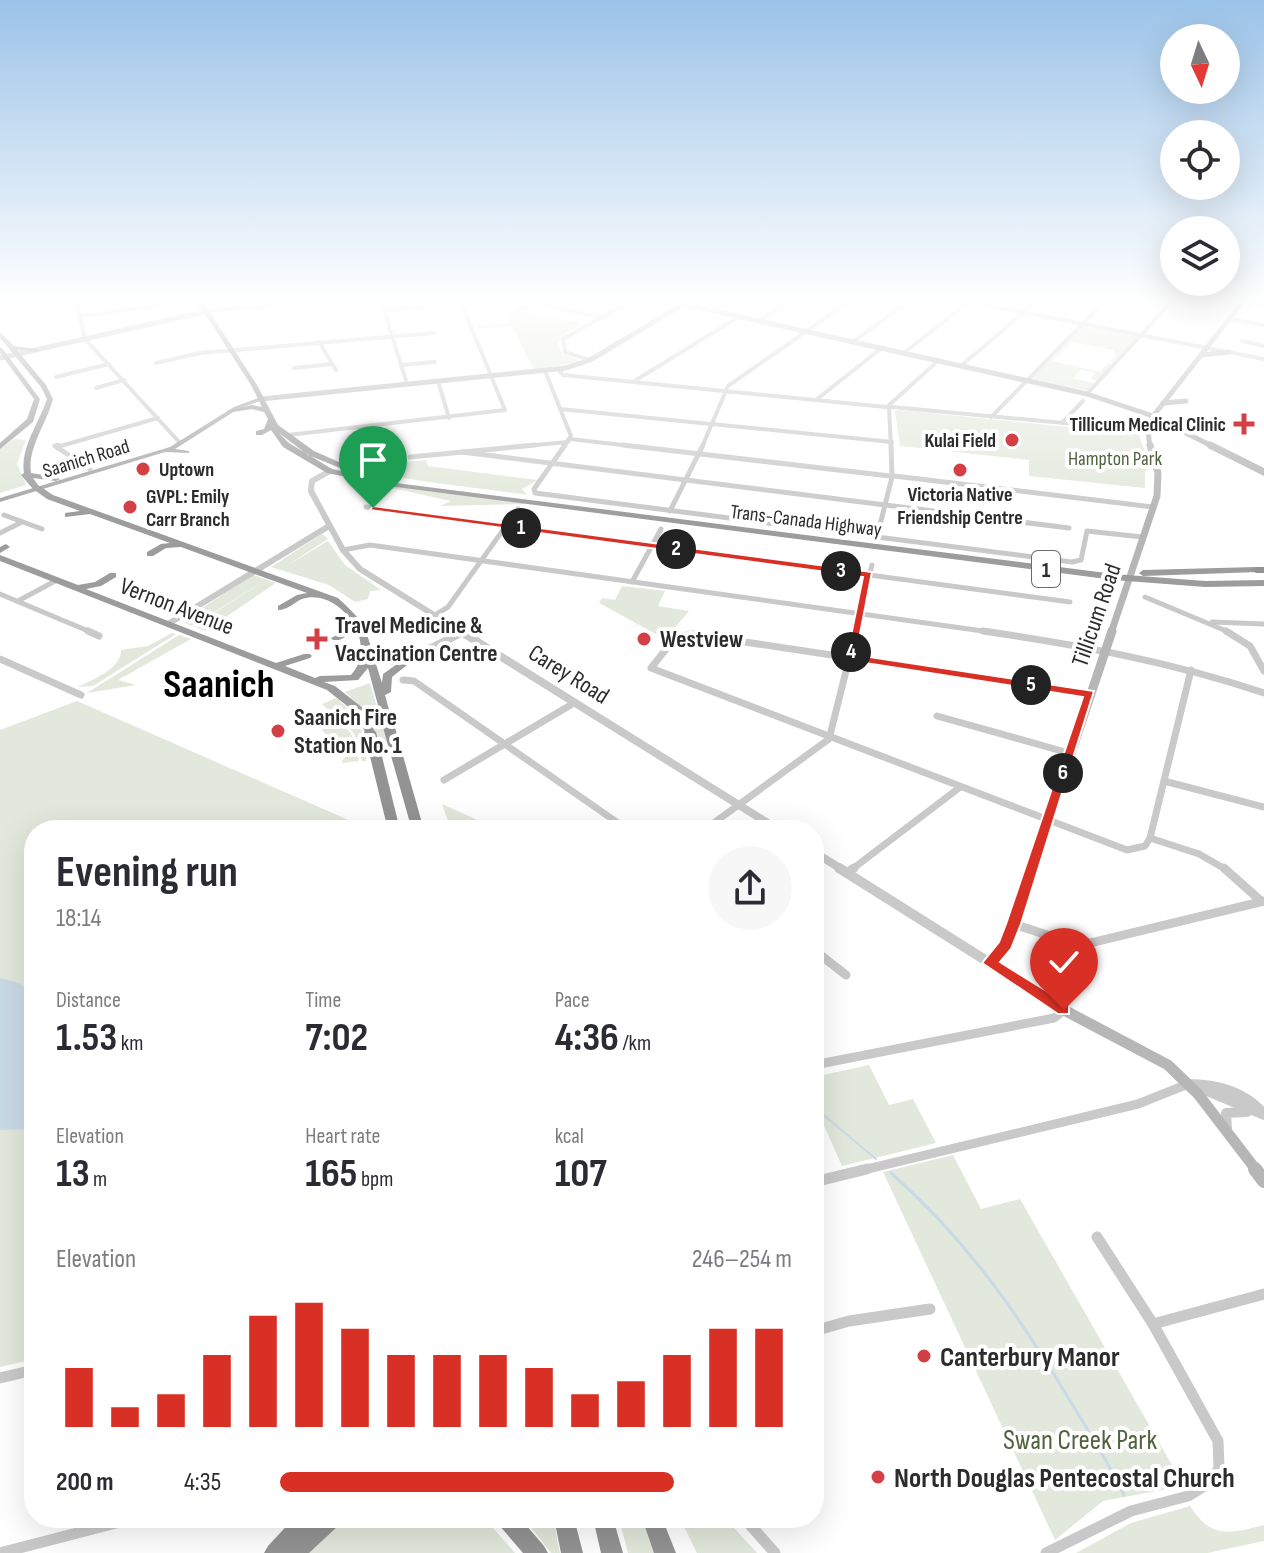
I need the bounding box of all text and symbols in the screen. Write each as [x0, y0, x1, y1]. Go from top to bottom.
north arrow [1160, 24, 1240, 104]
map controls [1160, 24, 1240, 296]
button: locate [1160, 120, 1240, 200]
button: layers [1160, 216, 1240, 296]
place label: Tillicum Medical Clinic [1070, 413, 1226, 437]
marker: Tillicum Medical Clinic [1233, 413, 1255, 435]
pin [339, 426, 407, 508]
place label: Kulai Field [924, 429, 996, 453]
marker: Kulai Field [1003, 431, 1021, 449]
street label: Saanich Road [40, 434, 133, 483]
icon: arrive [351, 438, 395, 482]
park label: Hampton Park [1068, 447, 1162, 471]
place label: Uptown [159, 458, 214, 482]
marker: Uptown [134, 460, 152, 478]
marker: Victoria Native Friendship Centre [951, 461, 969, 479]
place label: Victoria Native Friendship Centre [897, 483, 1023, 530]
place label: GVPL: Emily Carr Branch [146, 485, 230, 532]
marker: GVPL: Emily Carr Branch [121, 498, 139, 516]
street label: Trans-Canada Highway [729, 500, 883, 542]
pin: 1 [501, 508, 541, 548]
text: 1 [517, 514, 525, 541]
pin: 2 [656, 529, 696, 569]
text: 2 [671, 535, 681, 562]
pin: 3 [821, 551, 861, 591]
road number: 1 [1032, 551, 1060, 587]
text: 3 [836, 557, 846, 584]
street label: Tillicum Road [1065, 560, 1128, 670]
street label: Vernon Avenue [116, 572, 238, 641]
place label: Travel Medicine & Vaccination Centre [335, 611, 497, 668]
place label: Westview [660, 625, 744, 654]
marker: Travel Medicine & Vaccination Centre [306, 628, 328, 650]
marker: Westview [635, 630, 653, 648]
pin: 4 [831, 632, 871, 672]
street label: Carey Road [523, 638, 614, 710]
text: 4 [846, 638, 856, 665]
district label: Saanich [163, 661, 275, 709]
pin: 5 [1011, 665, 1051, 705]
text: 5 [1026, 671, 1036, 698]
place label: Saanich Fire Station No. 1 [294, 703, 403, 760]
marker: Saanich Fire Station No. 1 [269, 722, 287, 740]
pin: 6 [1043, 753, 1083, 793]
text: 6 [1058, 759, 1068, 786]
text: Evening run [56, 846, 238, 899]
button: share [708, 846, 792, 930]
text: 18:14 [56, 903, 101, 934]
pin [1030, 928, 1098, 1010]
icon: check [1042, 940, 1086, 984]
text: Distance [56, 987, 121, 1014]
text: Time [305, 987, 341, 1014]
text: Pace [555, 987, 590, 1014]
text: 1.53 [56, 1014, 117, 1062]
text: 7:02 [305, 1014, 368, 1062]
text: 4:36 [555, 1014, 619, 1062]
text: km [117, 1030, 143, 1057]
text: /km [619, 1030, 651, 1057]
text: Elevation [56, 1123, 124, 1150]
text: Heart rate [305, 1123, 380, 1150]
text: kcal [555, 1123, 584, 1150]
text: 13 [56, 1150, 90, 1198]
text: 165 [305, 1150, 357, 1198]
text: 107 [555, 1150, 607, 1198]
text: m [90, 1166, 107, 1193]
text: bpm [357, 1166, 393, 1193]
text: Elevation [56, 1244, 136, 1275]
text: 246–254 m [692, 1244, 792, 1275]
place label: Canterbury Manor [940, 1341, 1120, 1374]
marker: Canterbury Manor [915, 1347, 933, 1365]
park label: Swan Creek Park [1003, 1424, 1157, 1457]
place label: North Douglas Pentecostal Church [894, 1462, 1235, 1495]
text: 200 m [56, 1467, 113, 1498]
text: 4:35 [184, 1467, 221, 1498]
marker: North Douglas Pentecostal Church [869, 1468, 887, 1486]

